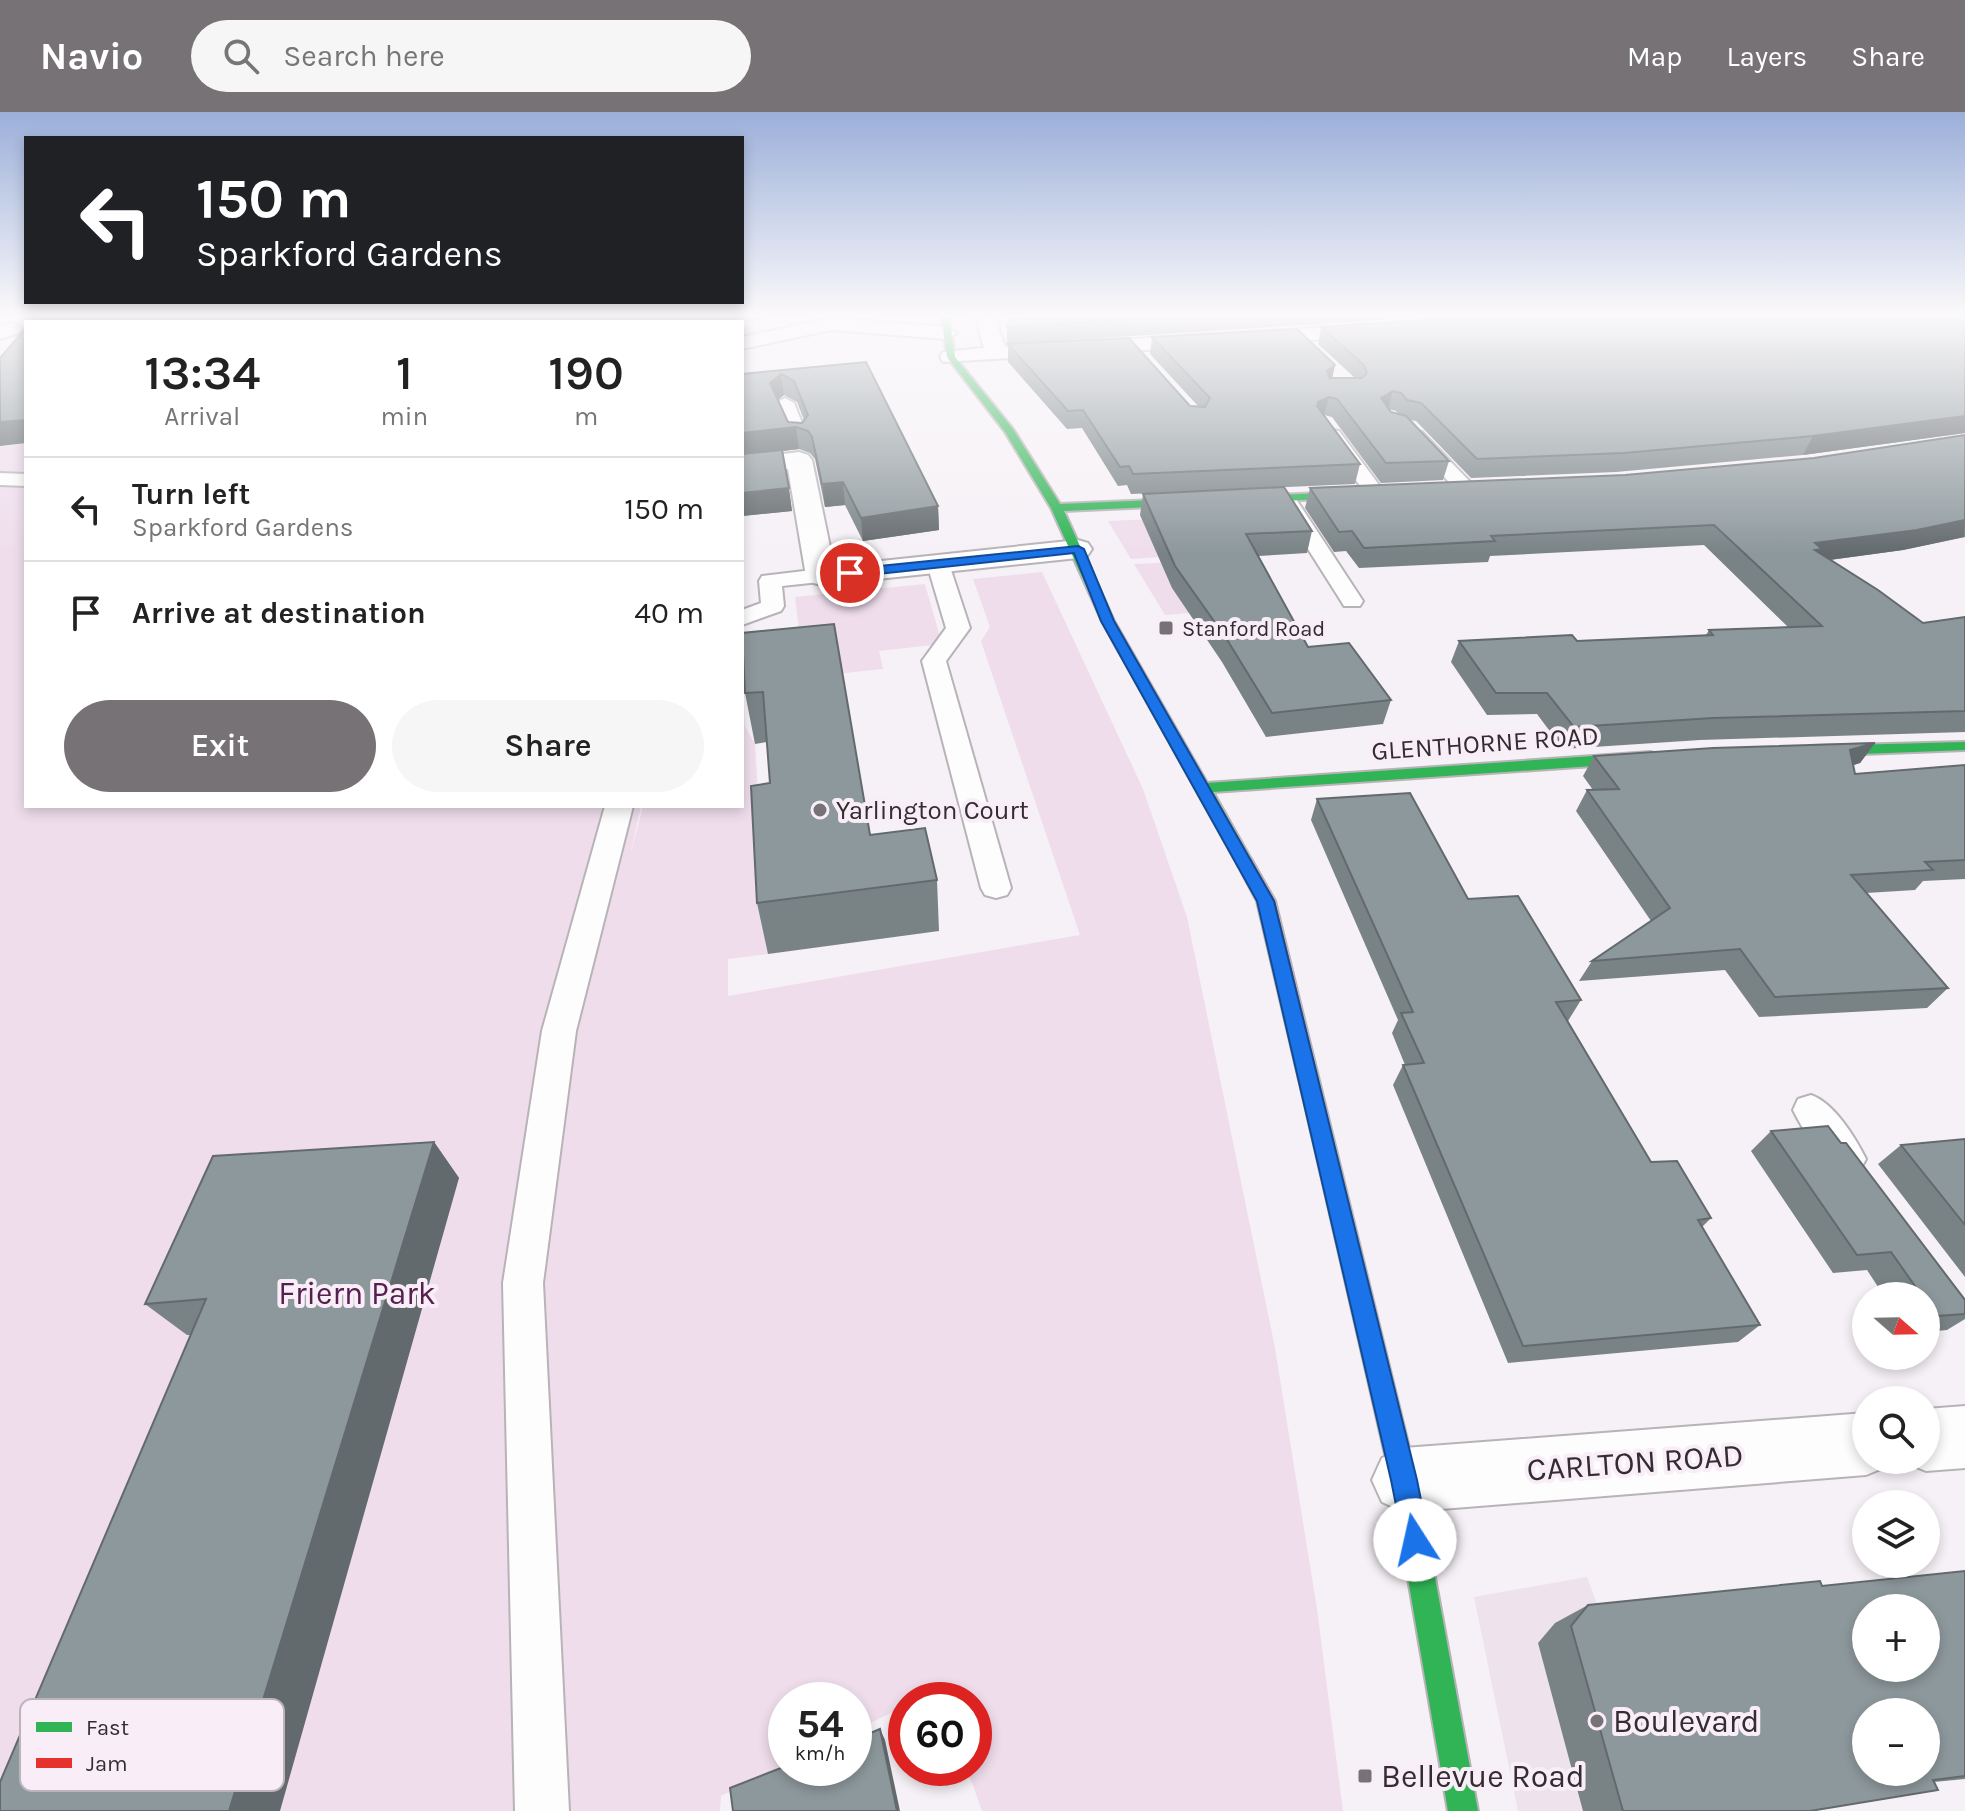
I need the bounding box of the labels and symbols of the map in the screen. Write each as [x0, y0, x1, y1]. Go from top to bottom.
pin [816, 539, 884, 607]
place label: Stanford Road [1182, 616, 1325, 642]
marker: Stanford Road [1157, 619, 1175, 637]
street label: GLENTHORNE ROAD [1370, 720, 1600, 767]
place label: Yarlington Court [836, 795, 1029, 826]
marker: Yarlington Court [811, 801, 829, 819]
park label: Friern Park [278, 1275, 436, 1312]
north arrow [1852, 1282, 1940, 1370]
street label: CARLTON ROAD [1526, 1436, 1745, 1489]
position arrow [1373, 1498, 1457, 1582]
speed limit sign: 60 [888, 1682, 992, 1786]
legend [20, 1699, 284, 1791]
place label: Boulevard [1613, 1703, 1759, 1740]
marker: Boulevard [1588, 1712, 1606, 1730]
text: Fast [86, 1715, 129, 1741]
text: Jam [86, 1751, 128, 1777]
place label: Bellevue Road [1381, 1758, 1585, 1795]
marker: Bellevue Road [1356, 1767, 1374, 1785]

